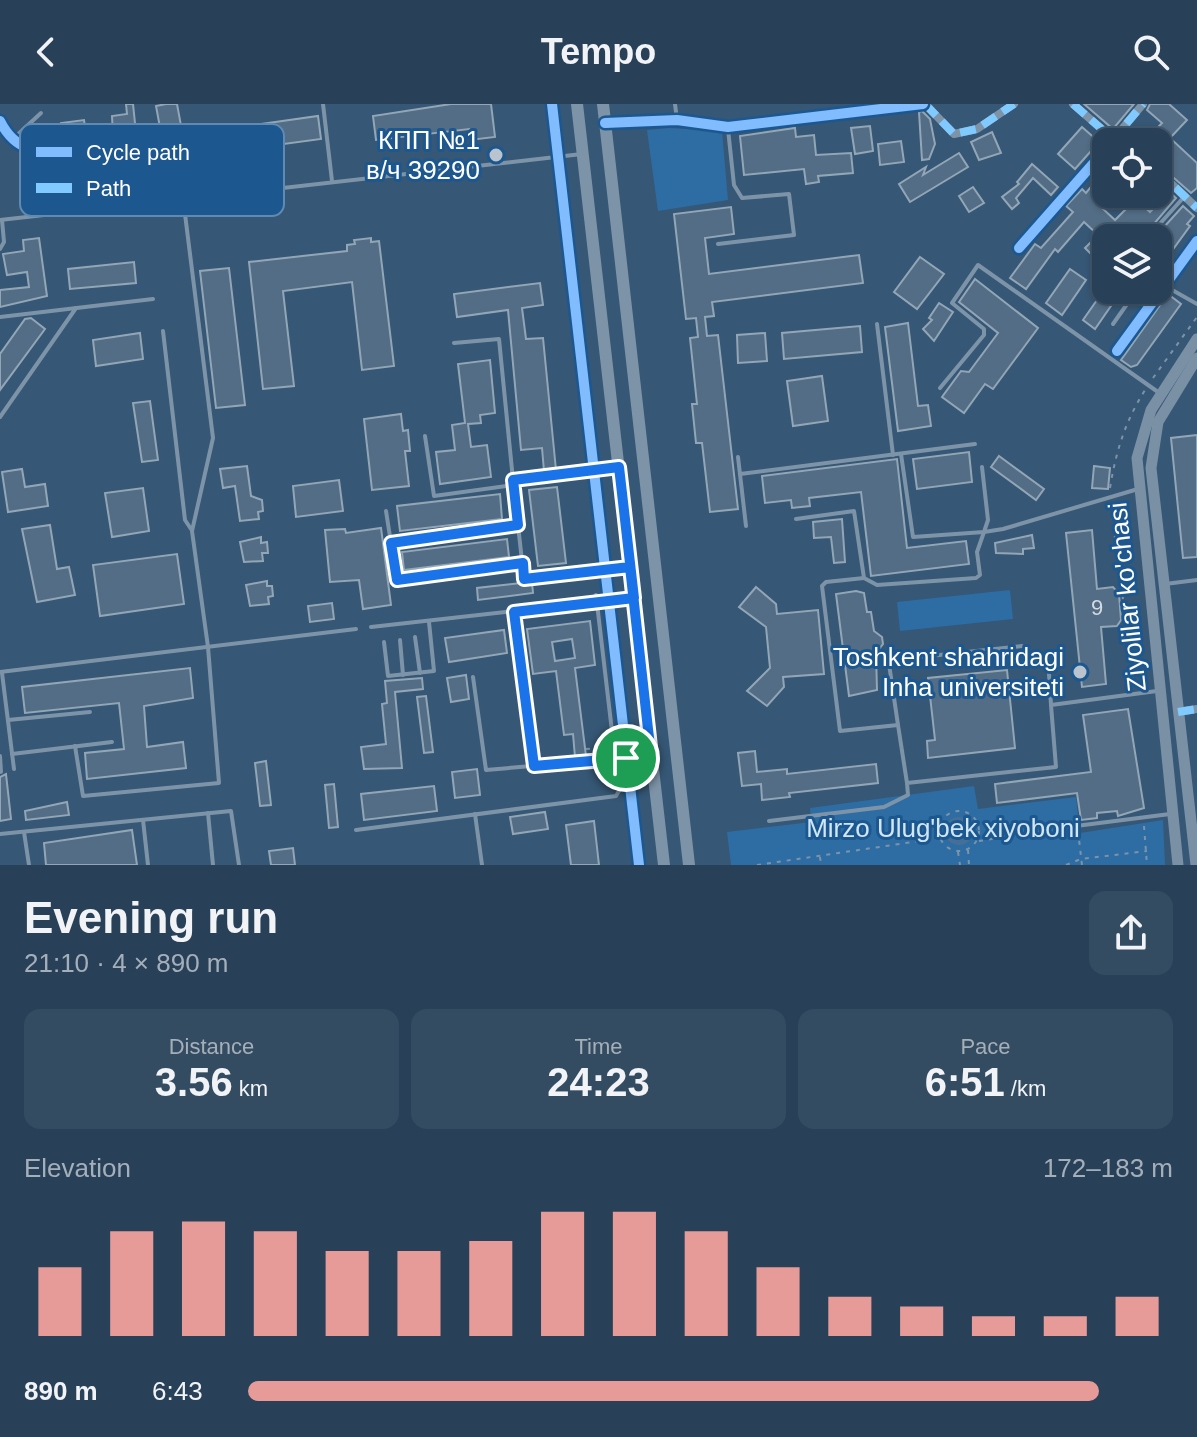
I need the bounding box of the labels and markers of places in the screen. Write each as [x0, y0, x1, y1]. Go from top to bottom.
place label: КПП №1 в/ч 39290 [366, 125, 480, 185]
marker: КПП №1 в/ч 39290 [487, 146, 505, 164]
place label: Toshkent shahridagi Inha universiteti [833, 642, 1064, 702]
marker: Toshkent shahridagi Inha universiteti [1071, 663, 1089, 681]
pin [592, 724, 660, 792]

